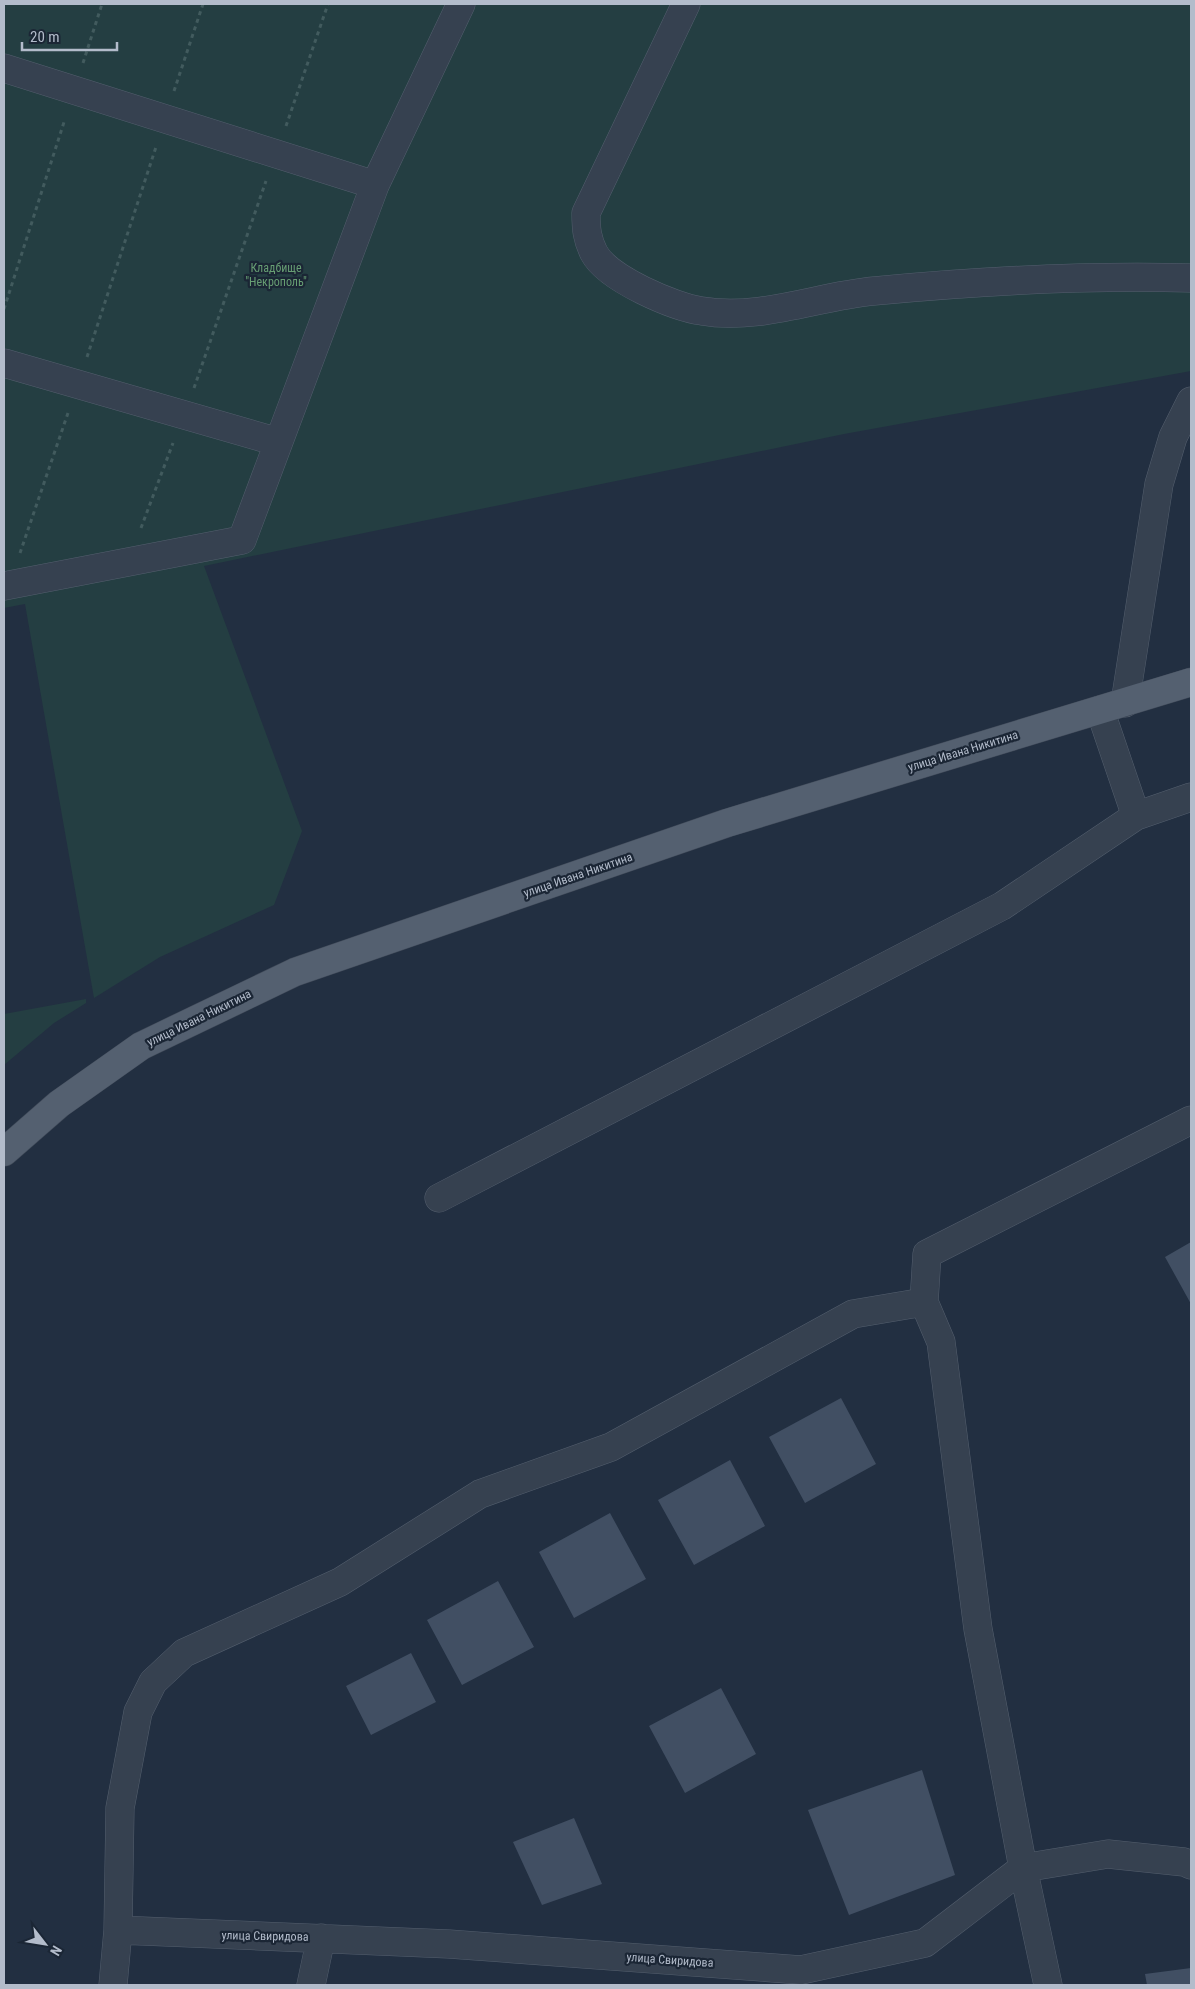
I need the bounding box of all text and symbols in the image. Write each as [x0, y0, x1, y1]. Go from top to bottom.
scale bar [22, 20, 118, 52]
text: 20 m [30, 28, 60, 46]
park label: Кладбище "Некрополь" [245, 261, 307, 289]
street label: улица Ивана Никитина [906, 728, 1020, 774]
street label: улица Ивана Никитина [522, 850, 634, 900]
street label: улица Ивана Никитина [145, 987, 254, 1049]
north arrow [20, 1919, 70, 1969]
street label: улица Свиридова [221, 1928, 309, 1944]
text: N [47, 1943, 65, 1958]
street label: улица Свиридова [626, 1950, 714, 1970]

